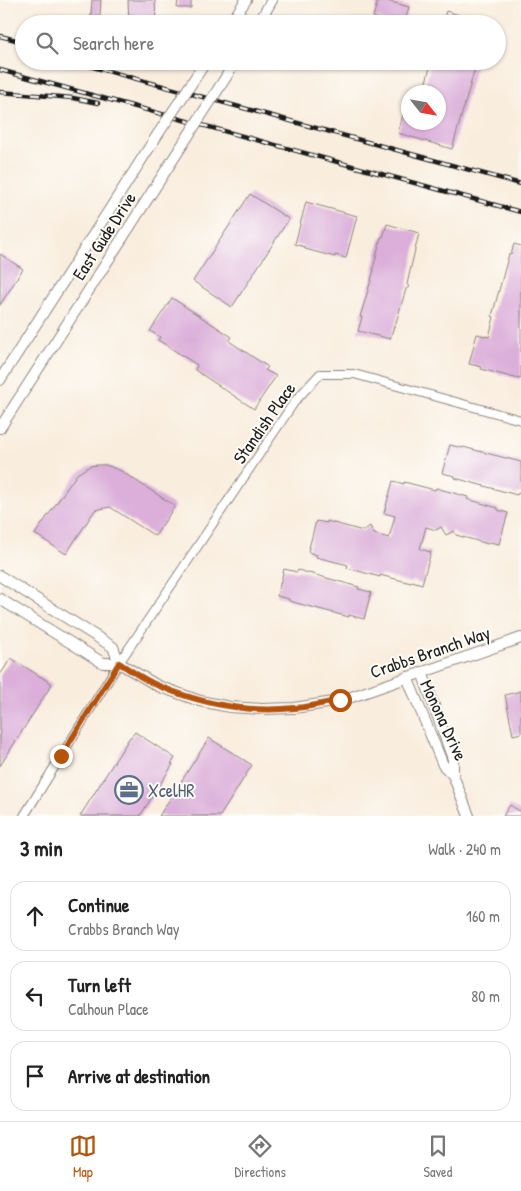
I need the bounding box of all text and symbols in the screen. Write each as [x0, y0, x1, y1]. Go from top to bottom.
search box [15, 15, 506, 70]
icon: search [33, 29, 61, 57]
text: Search here [73, 30, 154, 56]
north arrow [401, 85, 446, 130]
street label: East Gude Drive [66, 187, 142, 285]
street label: Standish Place [227, 377, 301, 469]
street label: Crabbs Branch Way [367, 620, 494, 684]
street label: Monona Drive [414, 675, 474, 765]
route start [329, 689, 352, 712]
route end [50, 745, 73, 768]
office icon: XcelHR [114, 775, 144, 805]
place label: XcelHR [148, 778, 194, 803]
text: 3 min [20, 834, 63, 863]
text: Walk · 240 m [428, 838, 501, 860]
text: Continue [68, 892, 129, 918]
icon: ahead [21, 902, 49, 930]
text: 160 m [466, 905, 500, 927]
text: Crabbs Branch Way [68, 918, 180, 940]
text: Turn left [68, 972, 131, 998]
icon: left [21, 982, 49, 1010]
text: 80 m [471, 985, 500, 1007]
text: Calhoun Place [68, 998, 149, 1020]
icon: arrive [21, 1062, 49, 1090]
text: Arrive at destination [68, 1063, 210, 1089]
tab: Map [69, 1132, 97, 1181]
tab: Directions [234, 1132, 286, 1181]
tab: Saved [424, 1132, 452, 1181]

